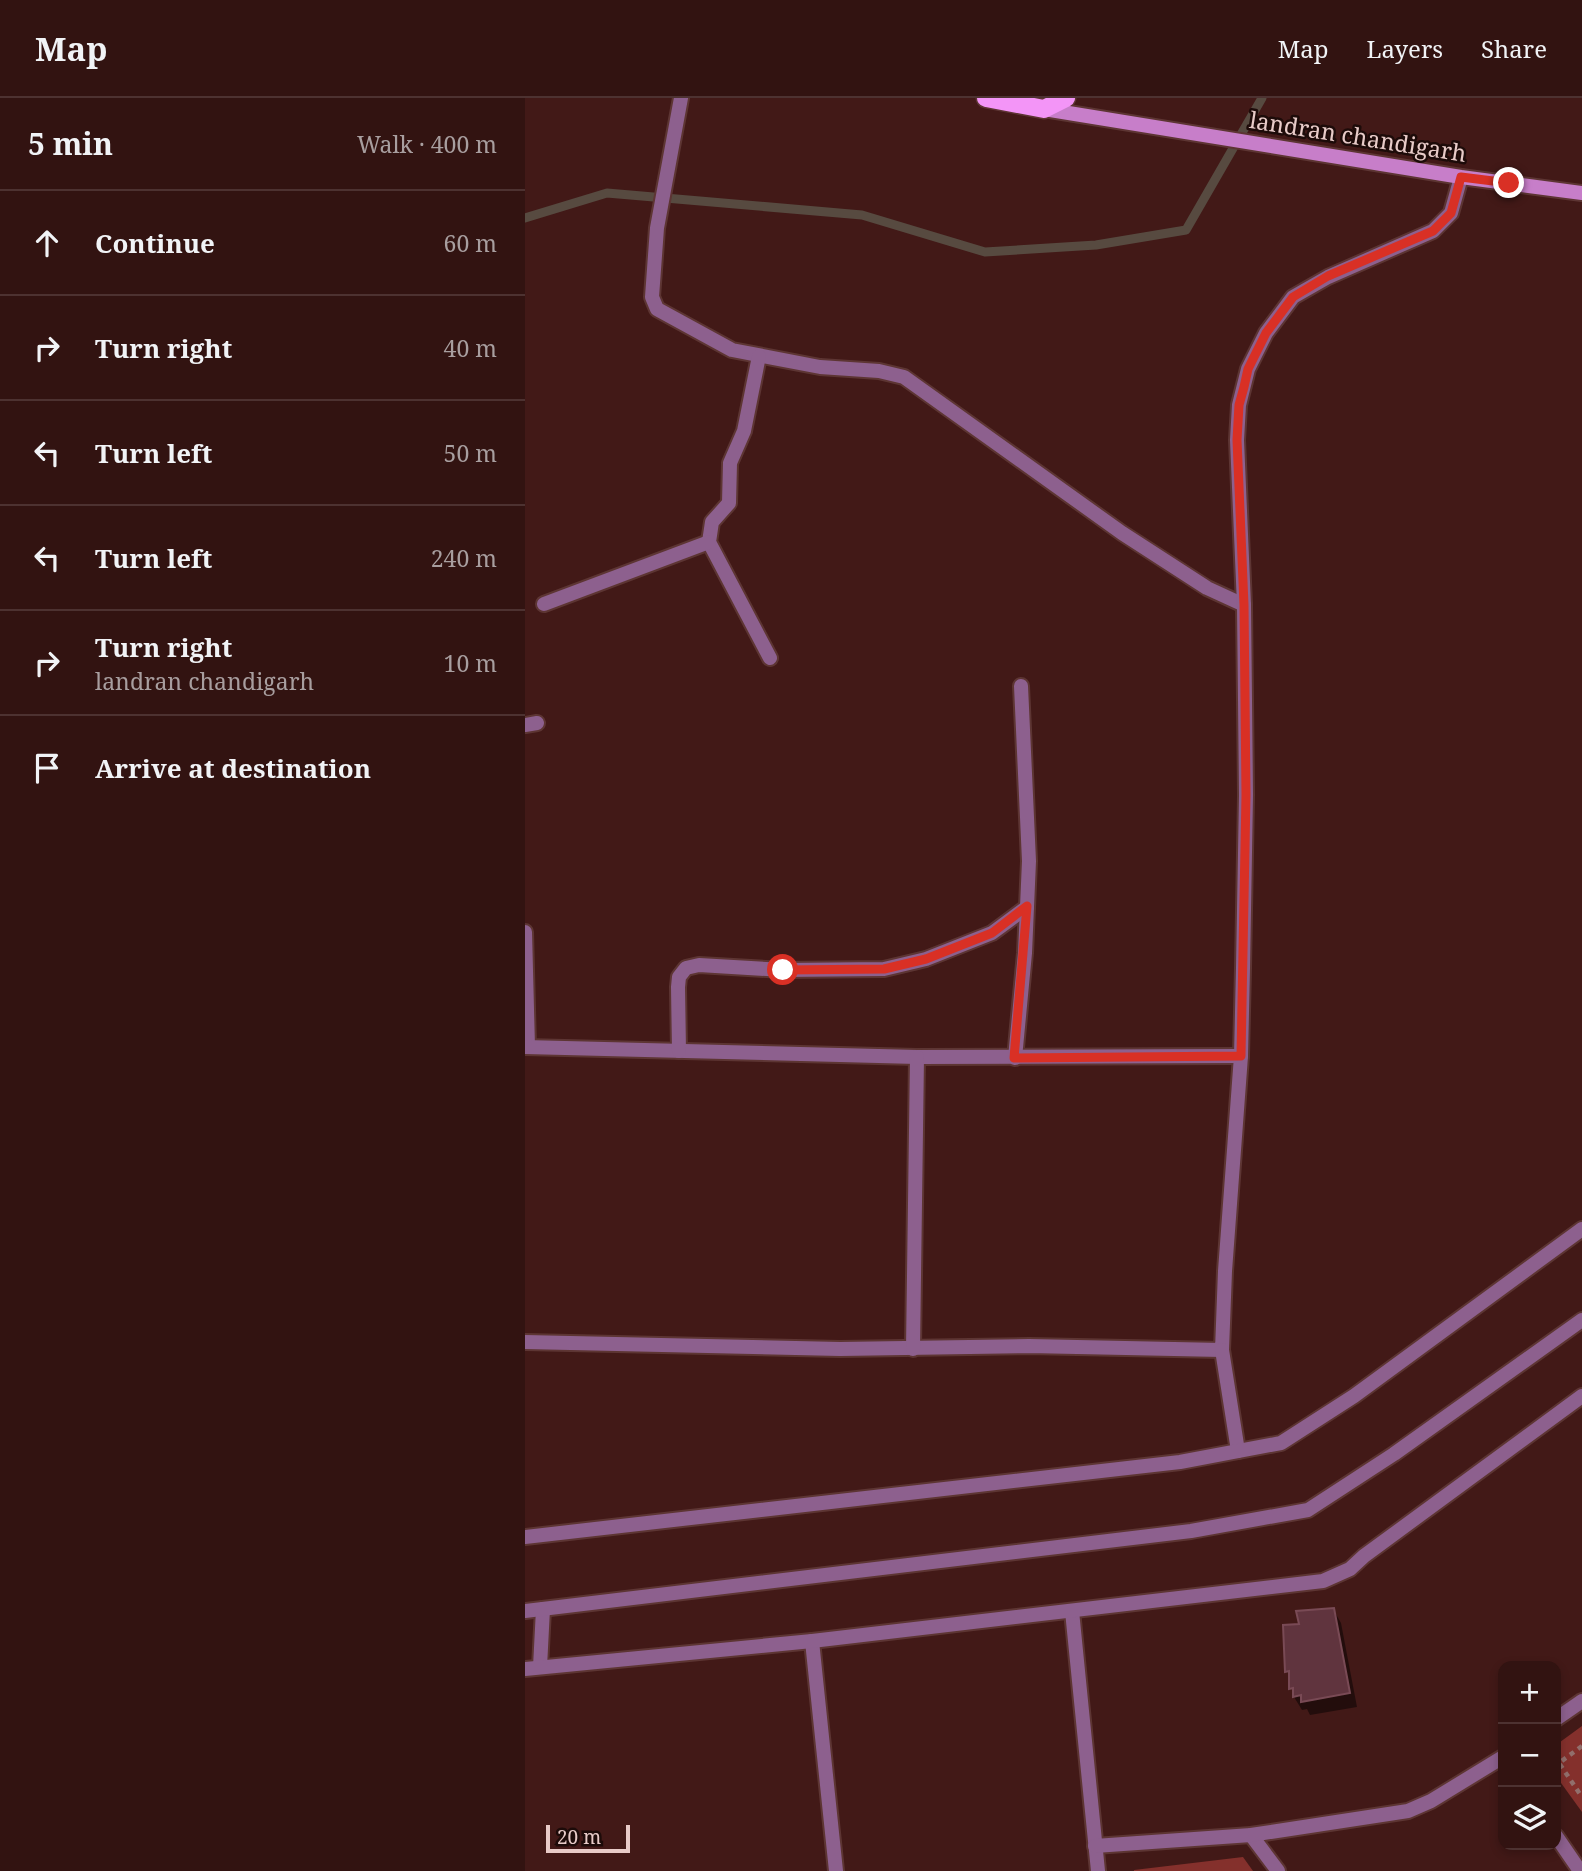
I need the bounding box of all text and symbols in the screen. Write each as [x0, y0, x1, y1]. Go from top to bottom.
text: Map [35, 26, 108, 71]
text: Map [1278, 32, 1329, 65]
text: Layers [1367, 32, 1443, 65]
text: Share [1481, 32, 1547, 65]
street label: landran chandigarh [1247, 103, 1469, 169]
text: 5 min [28, 123, 113, 164]
text: Walk · 400 m [357, 128, 497, 160]
route end [1493, 167, 1524, 198]
icon: ahead [28, 224, 66, 262]
text: Continue [95, 225, 215, 261]
text: 60 m [444, 227, 497, 259]
icon: right [28, 329, 66, 367]
text: Turn right [95, 330, 232, 366]
text: 40 m [444, 332, 497, 364]
icon: left [28, 434, 66, 472]
text: Turn left [95, 435, 212, 471]
text: 50 m [444, 437, 497, 469]
icon: left [28, 539, 66, 577]
text: Turn left [95, 540, 212, 576]
text: 240 m [431, 542, 497, 574]
text: Turn right [95, 629, 232, 665]
icon: right [28, 644, 66, 682]
text: 10 m [444, 647, 497, 679]
text: landran chandigarh [95, 665, 314, 697]
icon: arrive [28, 749, 66, 787]
text: Arrive at destination [95, 750, 371, 786]
route start [767, 954, 798, 985]
map controls [1498, 1661, 1561, 1850]
button: + [1498, 1661, 1561, 1724]
button: − [1498, 1724, 1561, 1787]
button: layers [1498, 1787, 1561, 1850]
scale bar [546, 1822, 630, 1854]
text: 20 m [557, 1824, 601, 1850]

